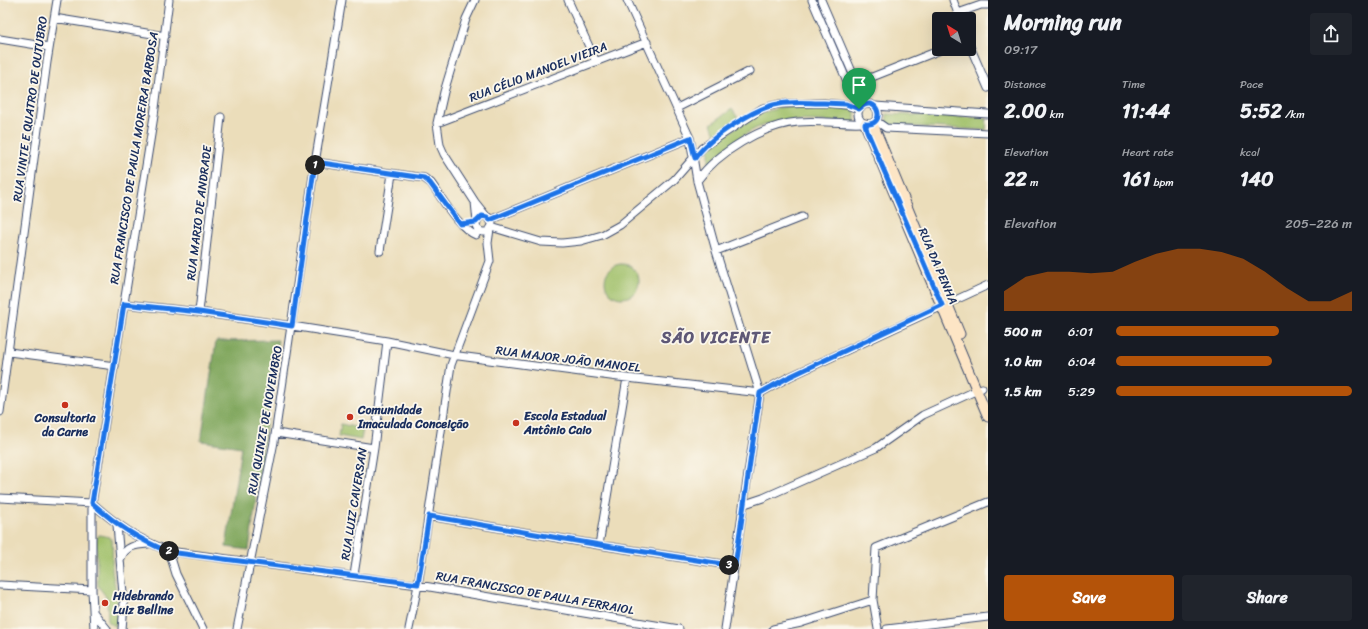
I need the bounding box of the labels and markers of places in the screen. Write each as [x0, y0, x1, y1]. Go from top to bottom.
pin [842, 68, 876, 109]
pin: 1 [305, 155, 325, 175]
place label: Comunidade Imaculada Conceição [357, 399, 469, 435]
marker: Consultoria da Carne [60, 400, 70, 410]
place label: Escola Estadual Antônio Caio [523, 405, 607, 441]
place label: Consultoria da Carne [34, 407, 96, 443]
marker: Comunidade Imaculada Conceição [345, 412, 355, 422]
marker: Escola Estadual Antônio Caio [511, 418, 521, 428]
pin: 2 [159, 541, 179, 561]
pin: 3 [719, 555, 739, 575]
place label: Hidebrando Luiz Belline [112, 585, 174, 621]
marker: Hidebrando Luiz Belline [100, 598, 110, 608]

